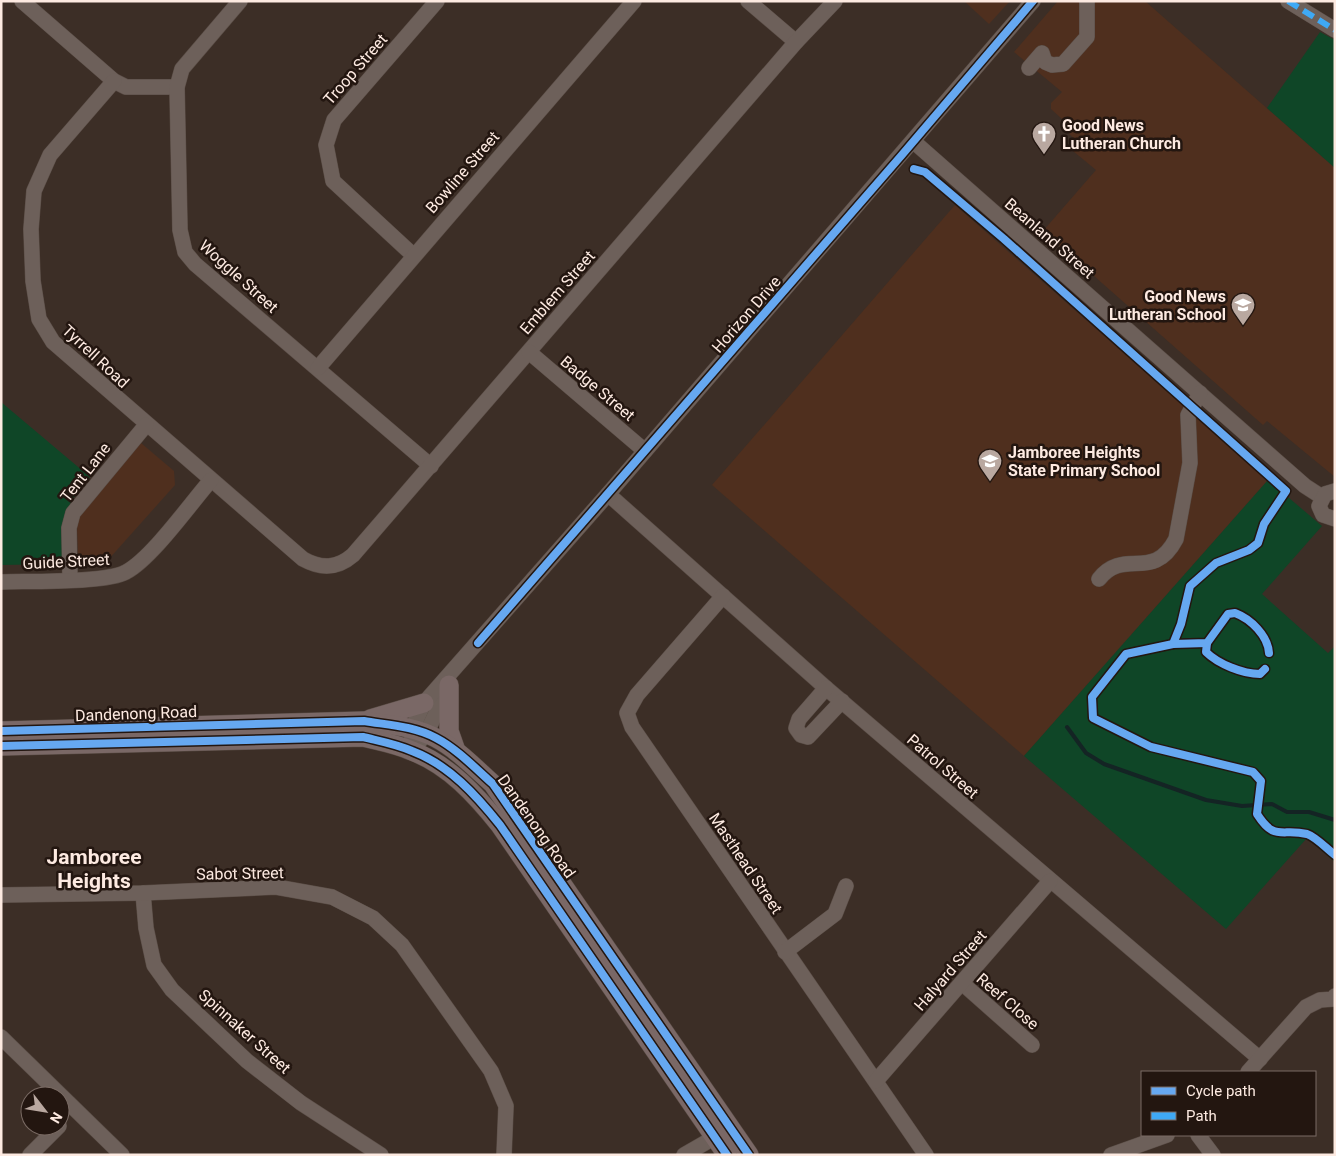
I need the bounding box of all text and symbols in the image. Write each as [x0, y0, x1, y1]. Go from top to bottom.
street label: Troop Street [319, 30, 391, 109]
place label: Good News Lutheran Church [1062, 116, 1181, 153]
church icon: Good News Lutheran Church [1031, 121, 1057, 155]
street label: Bowline Street [422, 127, 503, 217]
street label: Beanland Street [1001, 194, 1098, 282]
street label: Woggle Street [195, 236, 282, 317]
street label: Emblem Street [516, 247, 599, 338]
street label: Horizon Drive [708, 272, 785, 357]
place label: Good News Lutheran School [1109, 287, 1226, 324]
school or university icon: Good News Lutheran School [1230, 292, 1256, 326]
street label: Tyrrell Road [58, 321, 133, 392]
street label: Badge Street [557, 352, 639, 425]
street label: Tent Lane [56, 439, 114, 506]
place label: Jamboree Heights State Primary School [1008, 443, 1160, 480]
school or university icon: Jamboree Heights State Primary School [977, 448, 1003, 482]
street label: Guide Street [22, 550, 110, 573]
street label: Dandenong Road [75, 702, 197, 725]
street label: Patrol Street [903, 730, 982, 803]
street label: Dandenong Road [494, 771, 579, 882]
street label: Masthead Street [705, 809, 786, 917]
district label: Jamboree Heights [46, 845, 142, 893]
street label: Sabot Street [196, 863, 284, 884]
street label: Halyard Street [910, 926, 991, 1015]
street label: Reef Close [973, 969, 1043, 1034]
street label: Spinnaker Street [195, 985, 294, 1078]
legend [1141, 1071, 1316, 1136]
text: Cycle path [1186, 1082, 1256, 1100]
north arrow [20, 1086, 70, 1136]
text: Path [1186, 1107, 1217, 1125]
text: N [47, 1109, 66, 1126]

